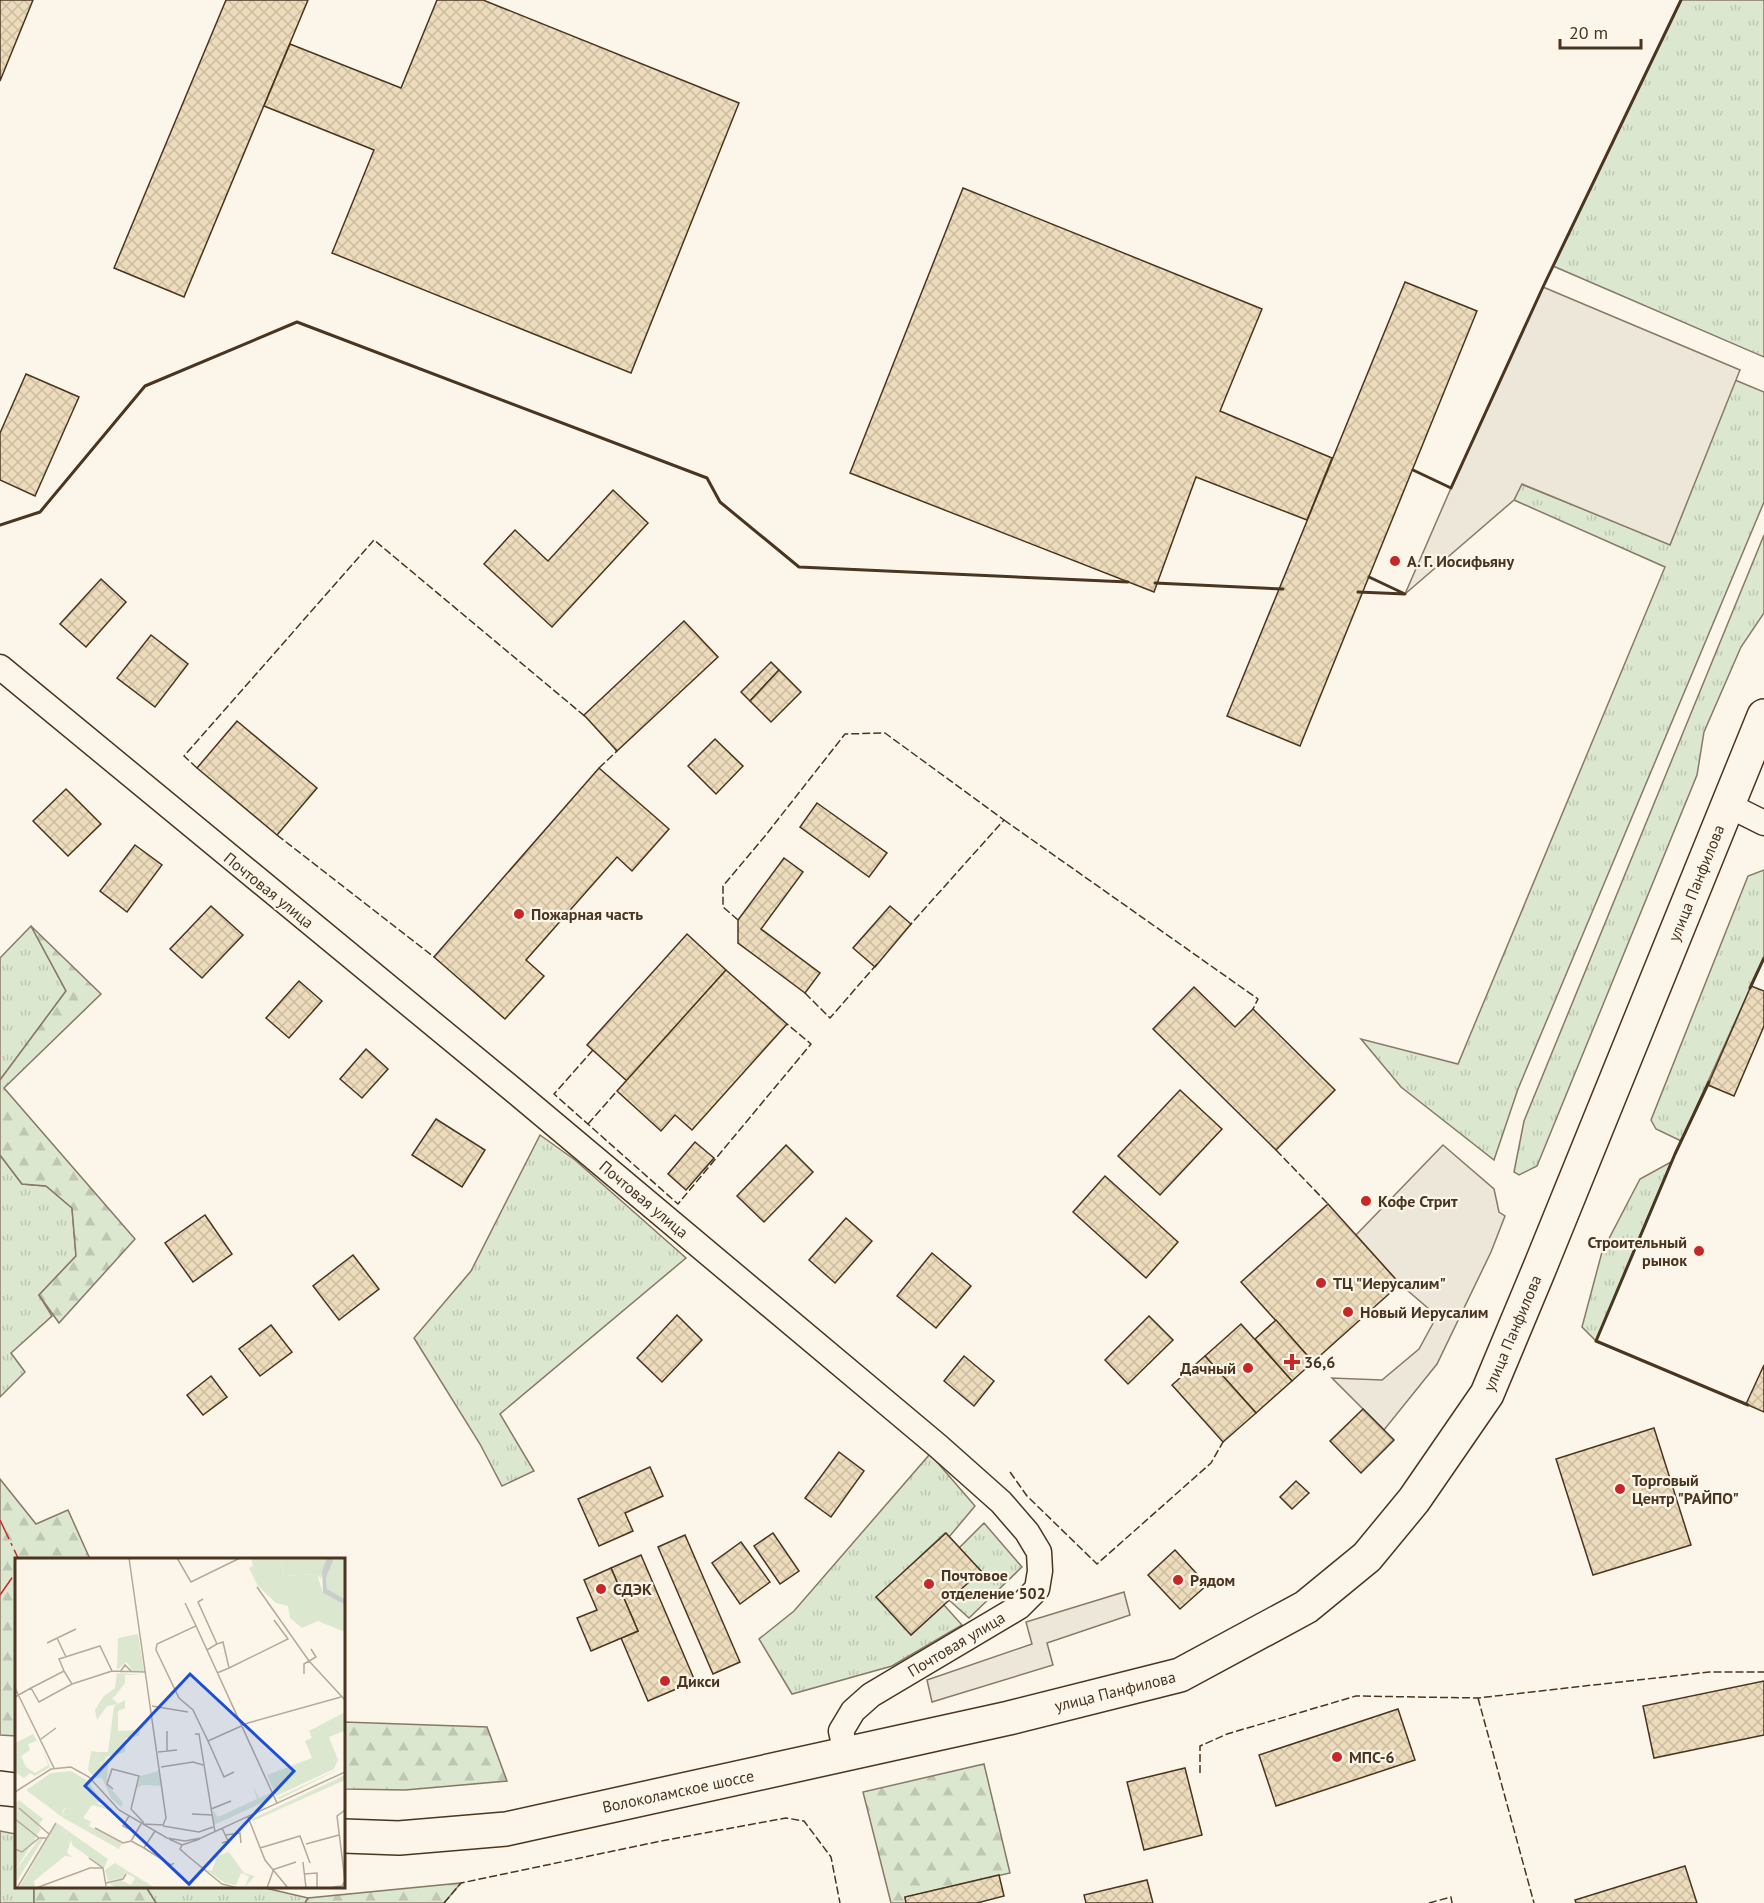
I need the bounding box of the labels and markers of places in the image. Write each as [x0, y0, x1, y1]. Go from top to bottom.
place label: А. Г. Иосифьяну [1407, 551, 1514, 571]
marker: А. Г. Иосифьяну [1388, 554, 1402, 568]
place label: Пожарная часть [531, 904, 643, 924]
marker: Пожарная часть [512, 907, 526, 921]
place label: Кофе Стрит [1378, 1191, 1458, 1211]
marker: Кофе Стрит [1359, 1194, 1373, 1208]
place label: Строительный рынок [1587, 1232, 1687, 1270]
marker: Строительный рынок [1692, 1244, 1706, 1258]
place label: ТЦ "Иерусалим" [1333, 1273, 1446, 1293]
marker: ТЦ "Иерусалим" [1314, 1276, 1328, 1290]
place label: Новый Иерусалим [1360, 1302, 1488, 1322]
marker: Новый Иерусалим [1341, 1305, 1355, 1319]
place label: 36,6 [1304, 1352, 1335, 1372]
marker: 36,6 [1285, 1355, 1299, 1369]
place label: Дачный [1180, 1358, 1236, 1378]
marker: Дачный [1241, 1361, 1255, 1375]
place label: Торговый Центр "РАЙПО" [1632, 1470, 1739, 1508]
marker: Торговый Центр "РАЙПО" [1613, 1482, 1627, 1496]
place label: Почтовое отделение 502 [941, 1565, 1046, 1603]
place label: Рядом [1190, 1570, 1235, 1590]
marker: Рядом [1171, 1573, 1185, 1587]
marker: Почтовое отделение 502 [922, 1577, 936, 1591]
place label: СДЭК [613, 1579, 652, 1599]
marker: СДЭК [594, 1582, 608, 1596]
place label: Дикси [677, 1671, 720, 1691]
marker: Дикси [658, 1674, 672, 1688]
place label: МПС-6 [1349, 1747, 1395, 1767]
marker: МПС-6 [1330, 1750, 1344, 1764]

